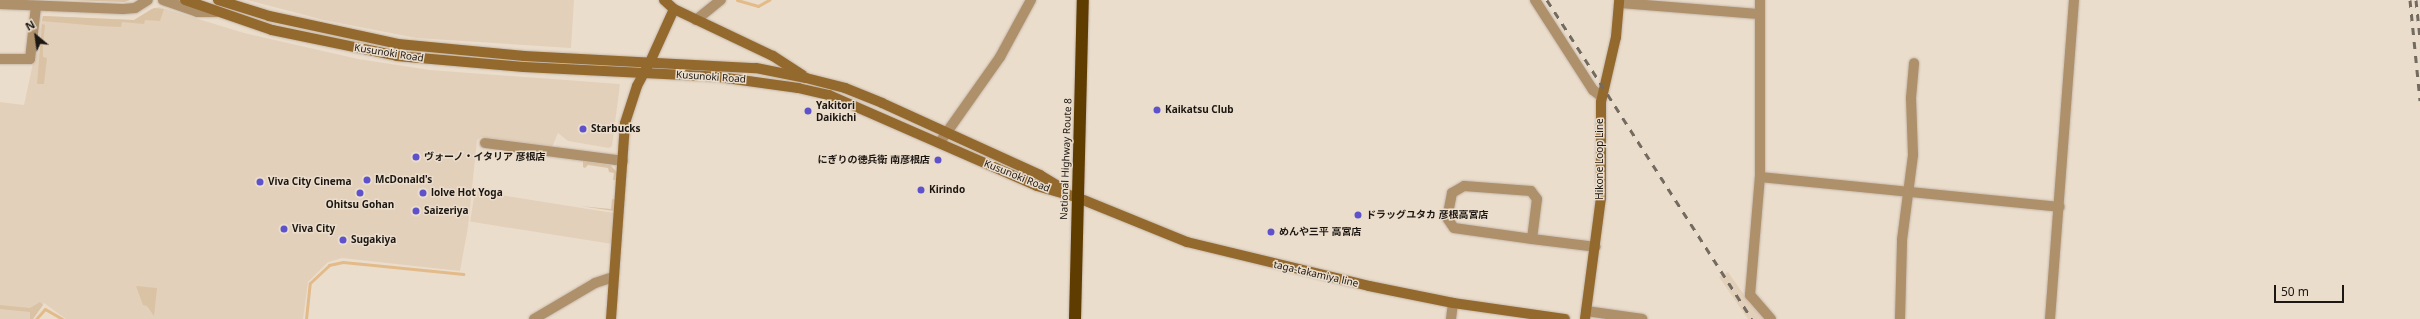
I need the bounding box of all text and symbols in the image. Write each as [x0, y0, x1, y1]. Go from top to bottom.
north arrow [16, 16, 56, 56]
text: N [22, 16, 37, 34]
street label: Kusunoki Road [353, 42, 425, 64]
street label: Kusunoki Road [676, 69, 746, 85]
street label: National Highway Route 8 [1058, 98, 1074, 220]
place label: Yakitori Daikichi [816, 99, 856, 122]
place label: Kaikatsu Club [1165, 104, 1233, 116]
marker: Kaikatsu Club [1152, 105, 1162, 115]
marker: Yakitori Daikichi [803, 106, 813, 116]
street label: Hikone Loop Line [1594, 118, 1606, 200]
place label: Starbucks [591, 123, 641, 135]
marker: Starbucks [578, 124, 588, 134]
place label: ヴォーノ・イタリア 彦根店 [424, 151, 547, 163]
marker: ヴォーノ・イタリア 彦根店 [411, 152, 421, 162]
place label: にぎりの徳兵衛 南彦根店 [817, 154, 930, 166]
marker: にぎりの徳兵衛 南彦根店 [933, 155, 943, 165]
street label: Kusunoki Road [982, 157, 1052, 195]
place label: McDonald's [375, 174, 432, 186]
marker: McDonald's [362, 175, 372, 185]
place label: Viva City Cinema [268, 176, 351, 188]
marker: Viva City Cinema [255, 177, 265, 187]
place label: Kirindo [929, 184, 965, 196]
marker: Kirindo [916, 185, 926, 195]
place label: lolve Hot Yoga [431, 187, 503, 199]
marker: Ohitsu Gohan [355, 188, 365, 198]
marker: lolve Hot Yoga [418, 188, 428, 198]
place label: Ohitsu Gohan [326, 199, 394, 211]
place label: Saizeriya [424, 205, 469, 217]
marker: Saizeriya [411, 206, 421, 216]
place label: ドラッグユタカ 彦根高宮店 [1366, 209, 1489, 221]
marker: ドラッグユタカ 彦根高宮店 [1353, 210, 1363, 220]
place label: Viva City [292, 223, 335, 235]
marker: Viva City [279, 224, 289, 234]
place label: めんや三平 高宮店 [1279, 226, 1362, 238]
marker: めんや三平 高宮店 [1266, 227, 1276, 237]
place label: Sugakiya [351, 234, 396, 246]
marker: Sugakiya [338, 235, 348, 245]
street label: taga-takamiya line [1272, 258, 1360, 290]
scale bar [2276, 277, 2346, 303]
text: 50 m [2281, 283, 2309, 300]

